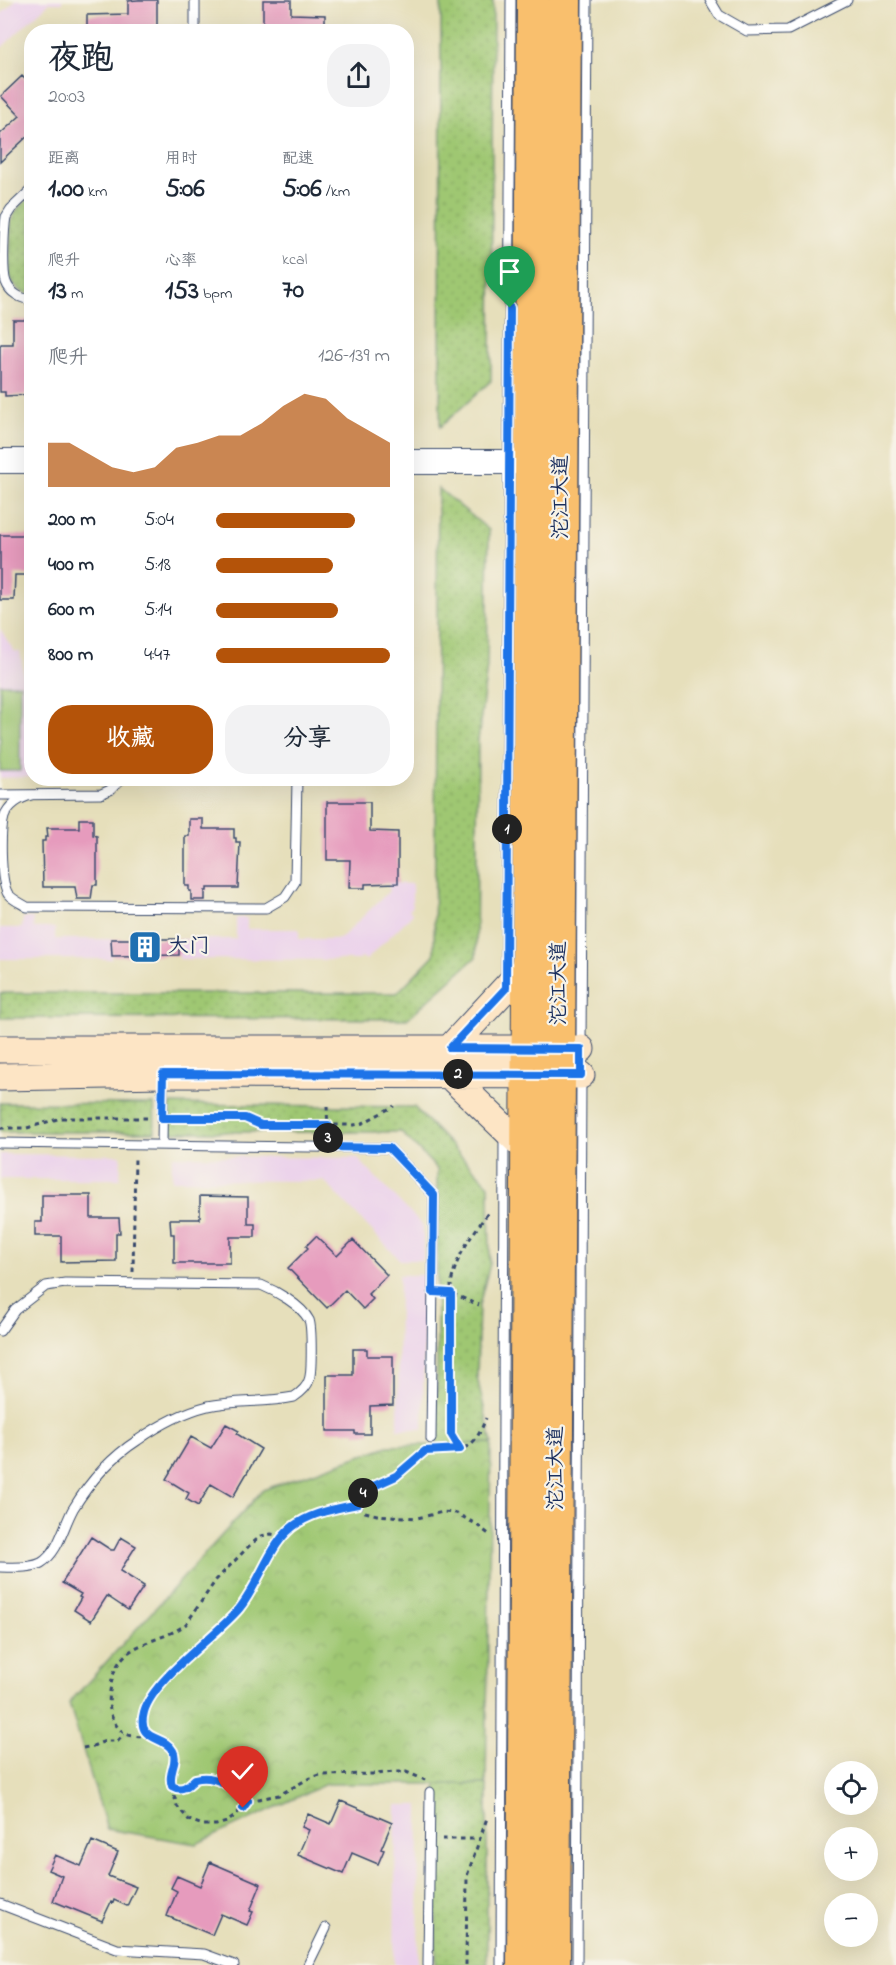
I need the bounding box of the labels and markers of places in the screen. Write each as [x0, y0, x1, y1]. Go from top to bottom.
pin [484, 246, 535, 308]
pin: 1 [492, 814, 522, 844]
building icon: 大门 [127, 929, 163, 965]
place label: 大门 [168, 932, 210, 962]
pin: 2 [443, 1059, 473, 1089]
pin: 3 [313, 1123, 343, 1153]
pin: 4 [348, 1478, 378, 1508]
pin [217, 1746, 268, 1808]

